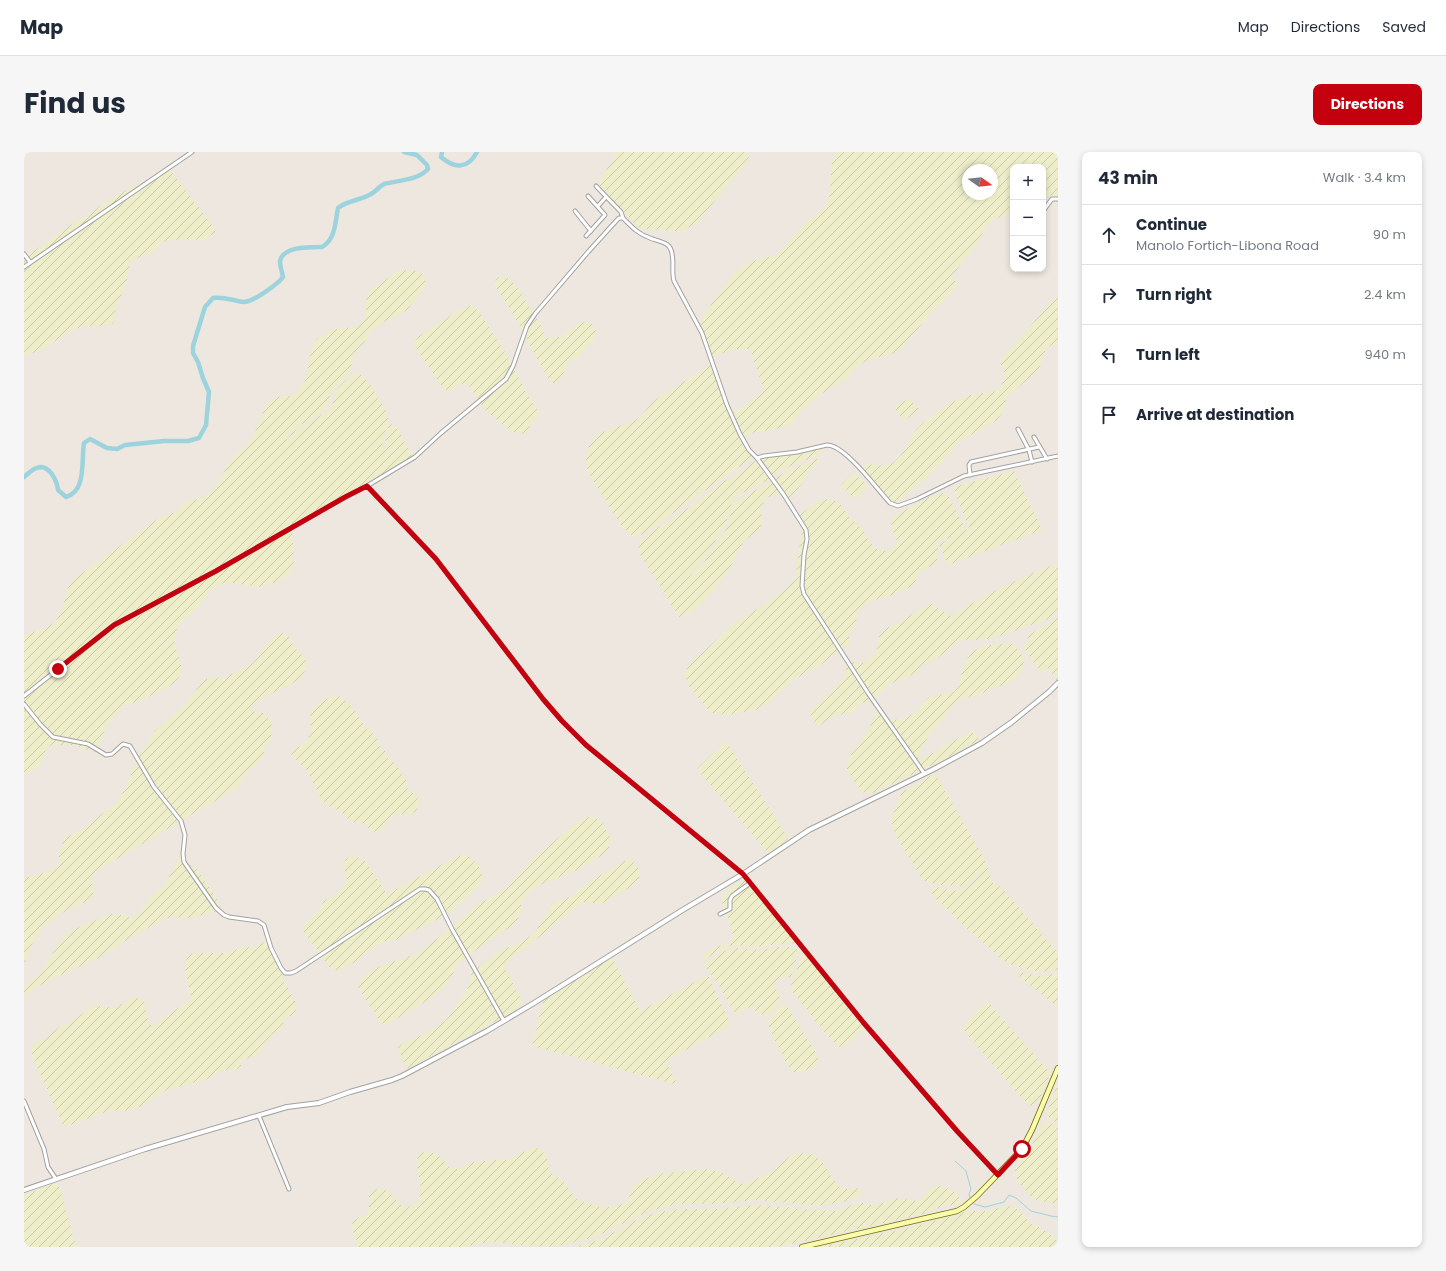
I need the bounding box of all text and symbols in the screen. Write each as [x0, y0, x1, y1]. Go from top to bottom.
text: Map [20, 14, 63, 41]
text: Map [1238, 17, 1269, 37]
text: Directions [1291, 17, 1360, 37]
text: Saved [1382, 17, 1426, 37]
text: Find us [24, 84, 126, 123]
button: Directions [1313, 84, 1422, 125]
north arrow [962, 164, 998, 200]
map controls [1010, 164, 1046, 272]
button: + [1010, 164, 1046, 200]
text: 43 min [1098, 166, 1158, 190]
text: Walk · 3.4 km [1323, 168, 1406, 187]
button: − [1010, 200, 1046, 236]
text: Continue [1136, 214, 1207, 235]
icon: ahead [1098, 224, 1120, 246]
text: 90 m [1373, 225, 1406, 244]
button: layers [1010, 236, 1046, 272]
text: Manolo Fortich-Libona Road [1136, 236, 1319, 255]
icon: right [1098, 284, 1120, 306]
text: Turn right [1136, 284, 1212, 305]
text: 2.4 km [1364, 285, 1406, 304]
icon: left [1098, 344, 1120, 366]
text: Turn left [1136, 344, 1200, 365]
text: 940 m [1365, 345, 1406, 364]
icon: arrive [1098, 404, 1120, 426]
text: Arrive at destination [1136, 404, 1294, 425]
route end [49, 660, 67, 678]
route start [1013, 1140, 1031, 1158]

